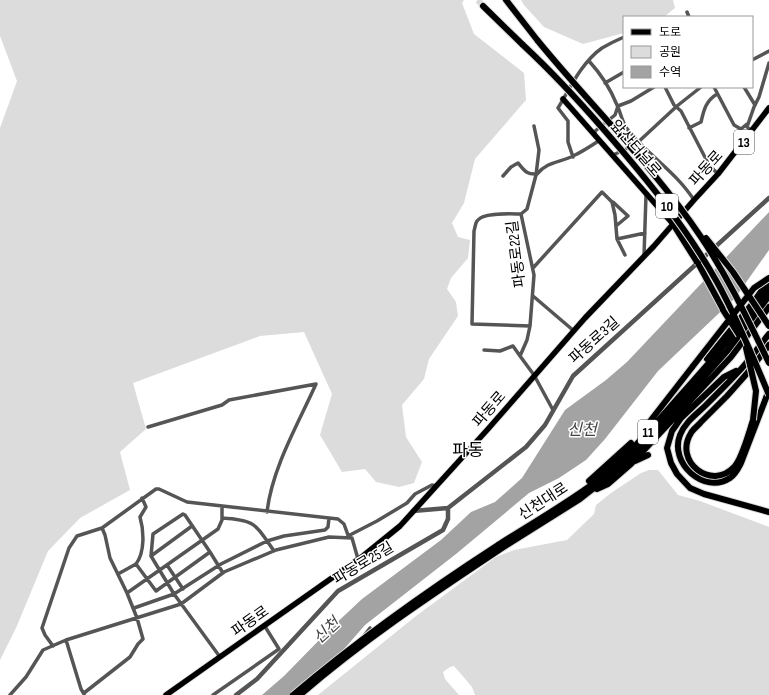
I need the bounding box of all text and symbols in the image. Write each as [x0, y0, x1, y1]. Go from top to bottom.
legend [623, 16, 753, 88]
text: 도로 [659, 25, 681, 40]
text: 공원 [659, 45, 681, 60]
text: 수역 [659, 65, 681, 80]
street label: 앞산터널로 [606, 116, 665, 181]
road number: 13 [734, 130, 754, 154]
street label: 파동로 [685, 147, 727, 190]
road number: 10 [656, 194, 678, 218]
street label: 파동로22길 [503, 219, 530, 289]
street label: 파동로3길 [565, 313, 624, 368]
street label: 파동로 [469, 387, 510, 431]
road number: 11 [638, 420, 658, 444]
water label: 신천 [567, 421, 599, 440]
district label: 파동 [452, 441, 484, 461]
street label: 신천대로 [515, 478, 572, 524]
street label: 파동로25길 [329, 538, 397, 589]
street label: 파동로 [228, 602, 273, 641]
water label: 신천 [310, 613, 346, 648]

